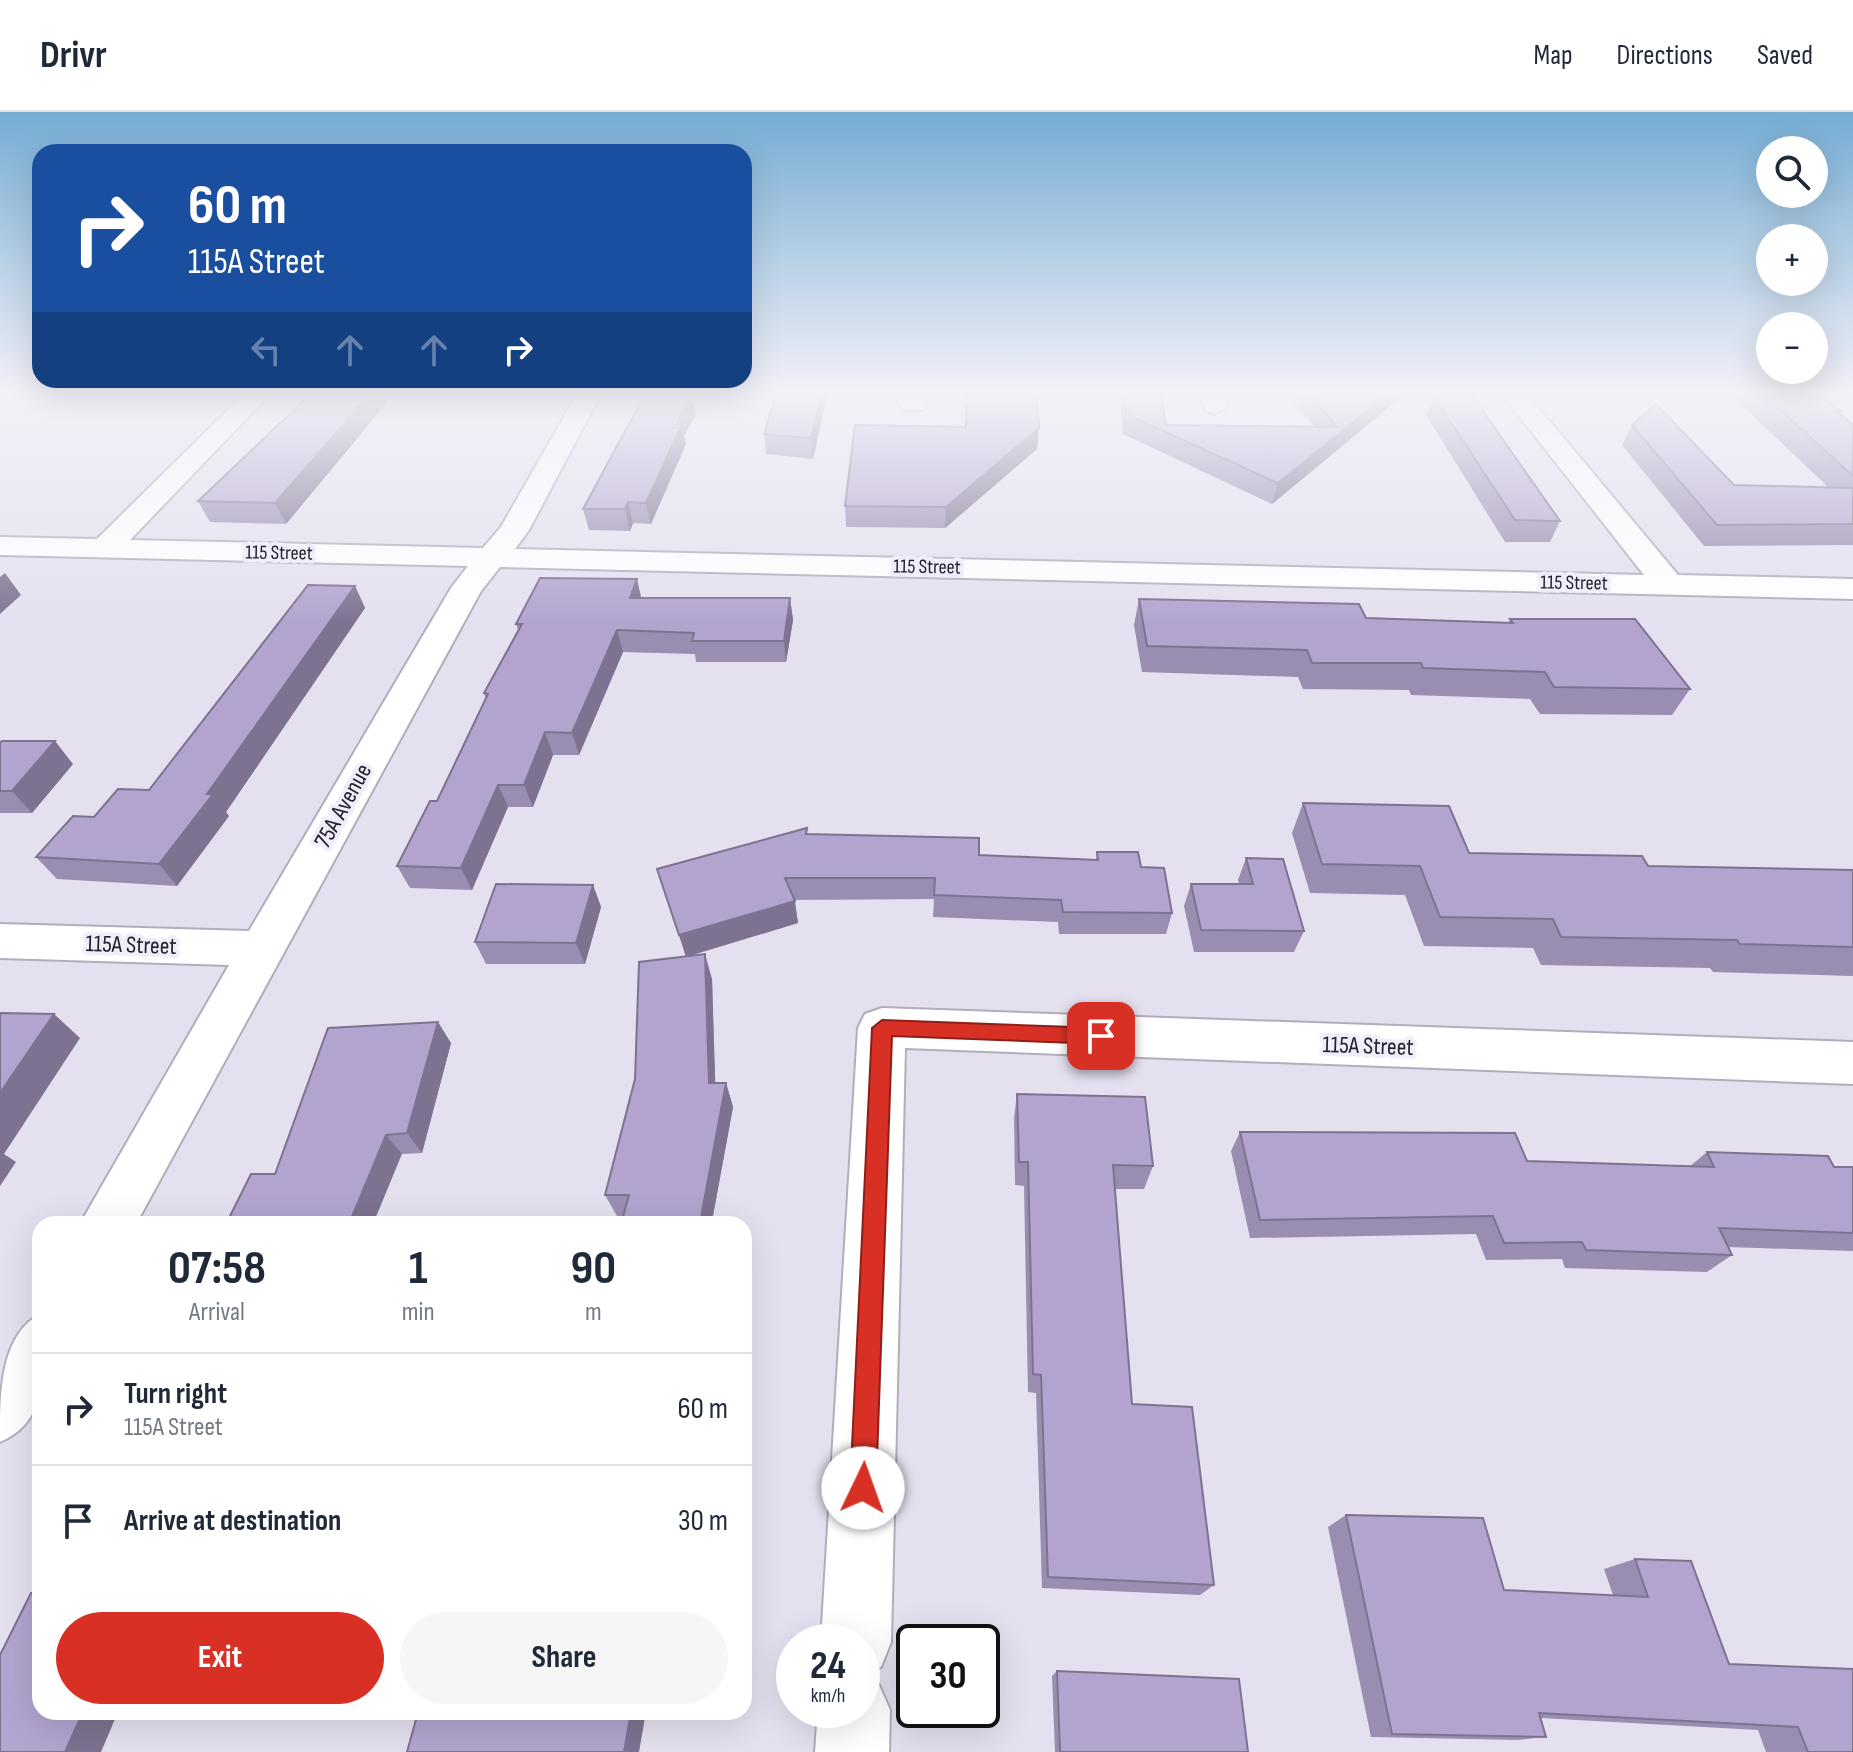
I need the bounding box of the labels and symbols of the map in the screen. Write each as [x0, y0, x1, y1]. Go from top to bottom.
street label: 115 Street [245, 540, 313, 566]
street label: 115 Street [893, 554, 961, 580]
street label: 115 Street [1540, 570, 1608, 596]
street label: 75A Avenue [308, 759, 378, 853]
street label: 115A Street [85, 929, 177, 961]
pin [1067, 1002, 1135, 1070]
street label: 115A Street [1322, 1030, 1414, 1062]
position arrow [821, 1446, 905, 1530]
speed limit sign: 30 [896, 1624, 1000, 1728]

